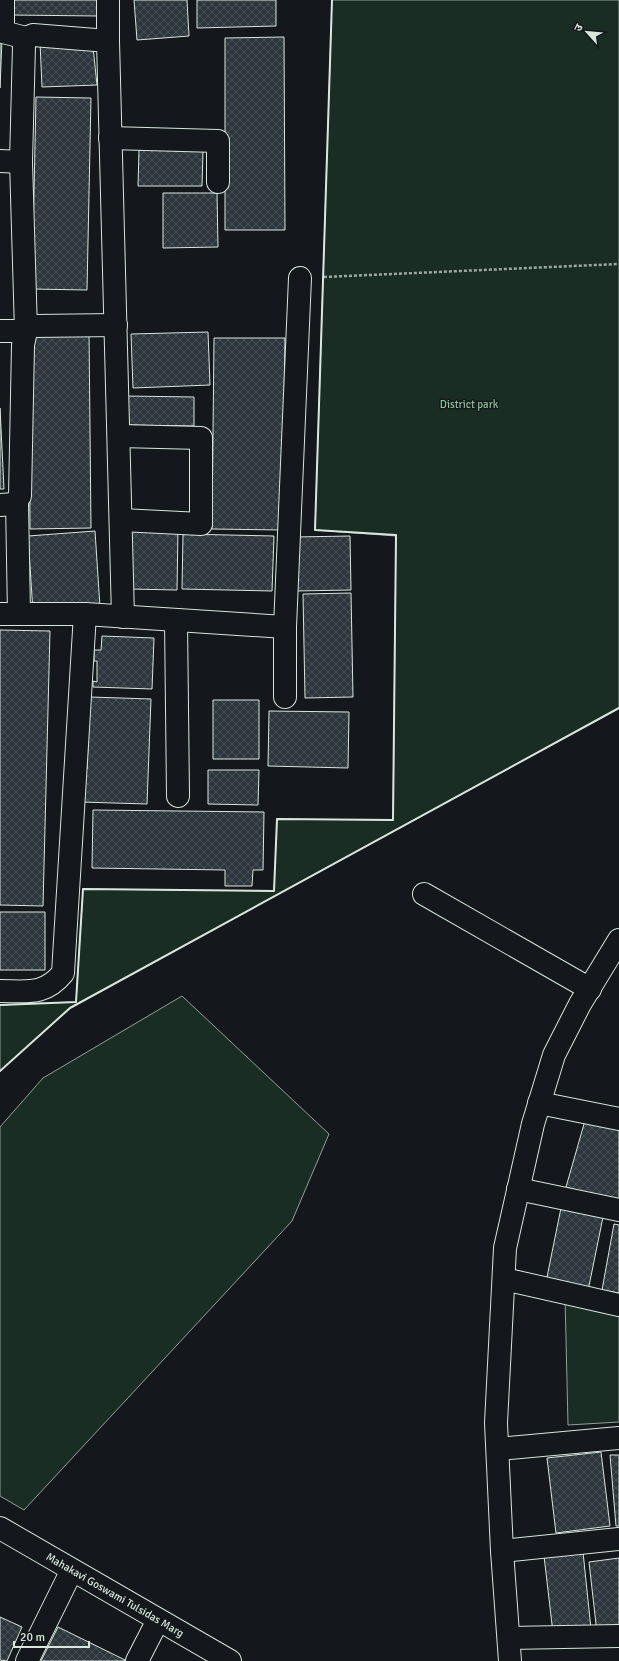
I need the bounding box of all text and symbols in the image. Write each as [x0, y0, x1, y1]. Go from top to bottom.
north arrow [567, 12, 607, 52]
text: उ [571, 21, 586, 34]
park label: District park [440, 398, 499, 411]
street label: Mahakavi Goswami Tulsidas Marg [44, 1550, 186, 1640]
scale bar [14, 1623, 89, 1649]
text: 20 m [20, 1630, 45, 1645]

